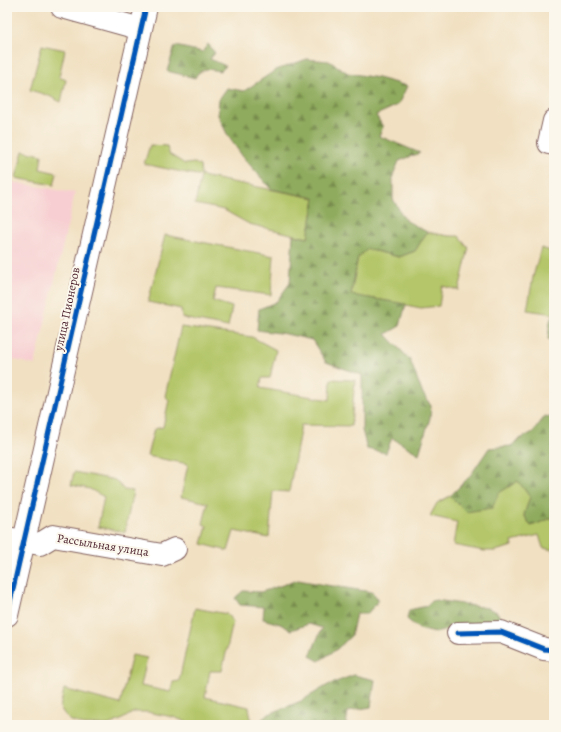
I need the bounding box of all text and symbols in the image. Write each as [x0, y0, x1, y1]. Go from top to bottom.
street label: улица Пионеров [50, 265, 84, 353]
street label: Рассыльная улица [56, 530, 150, 560]

